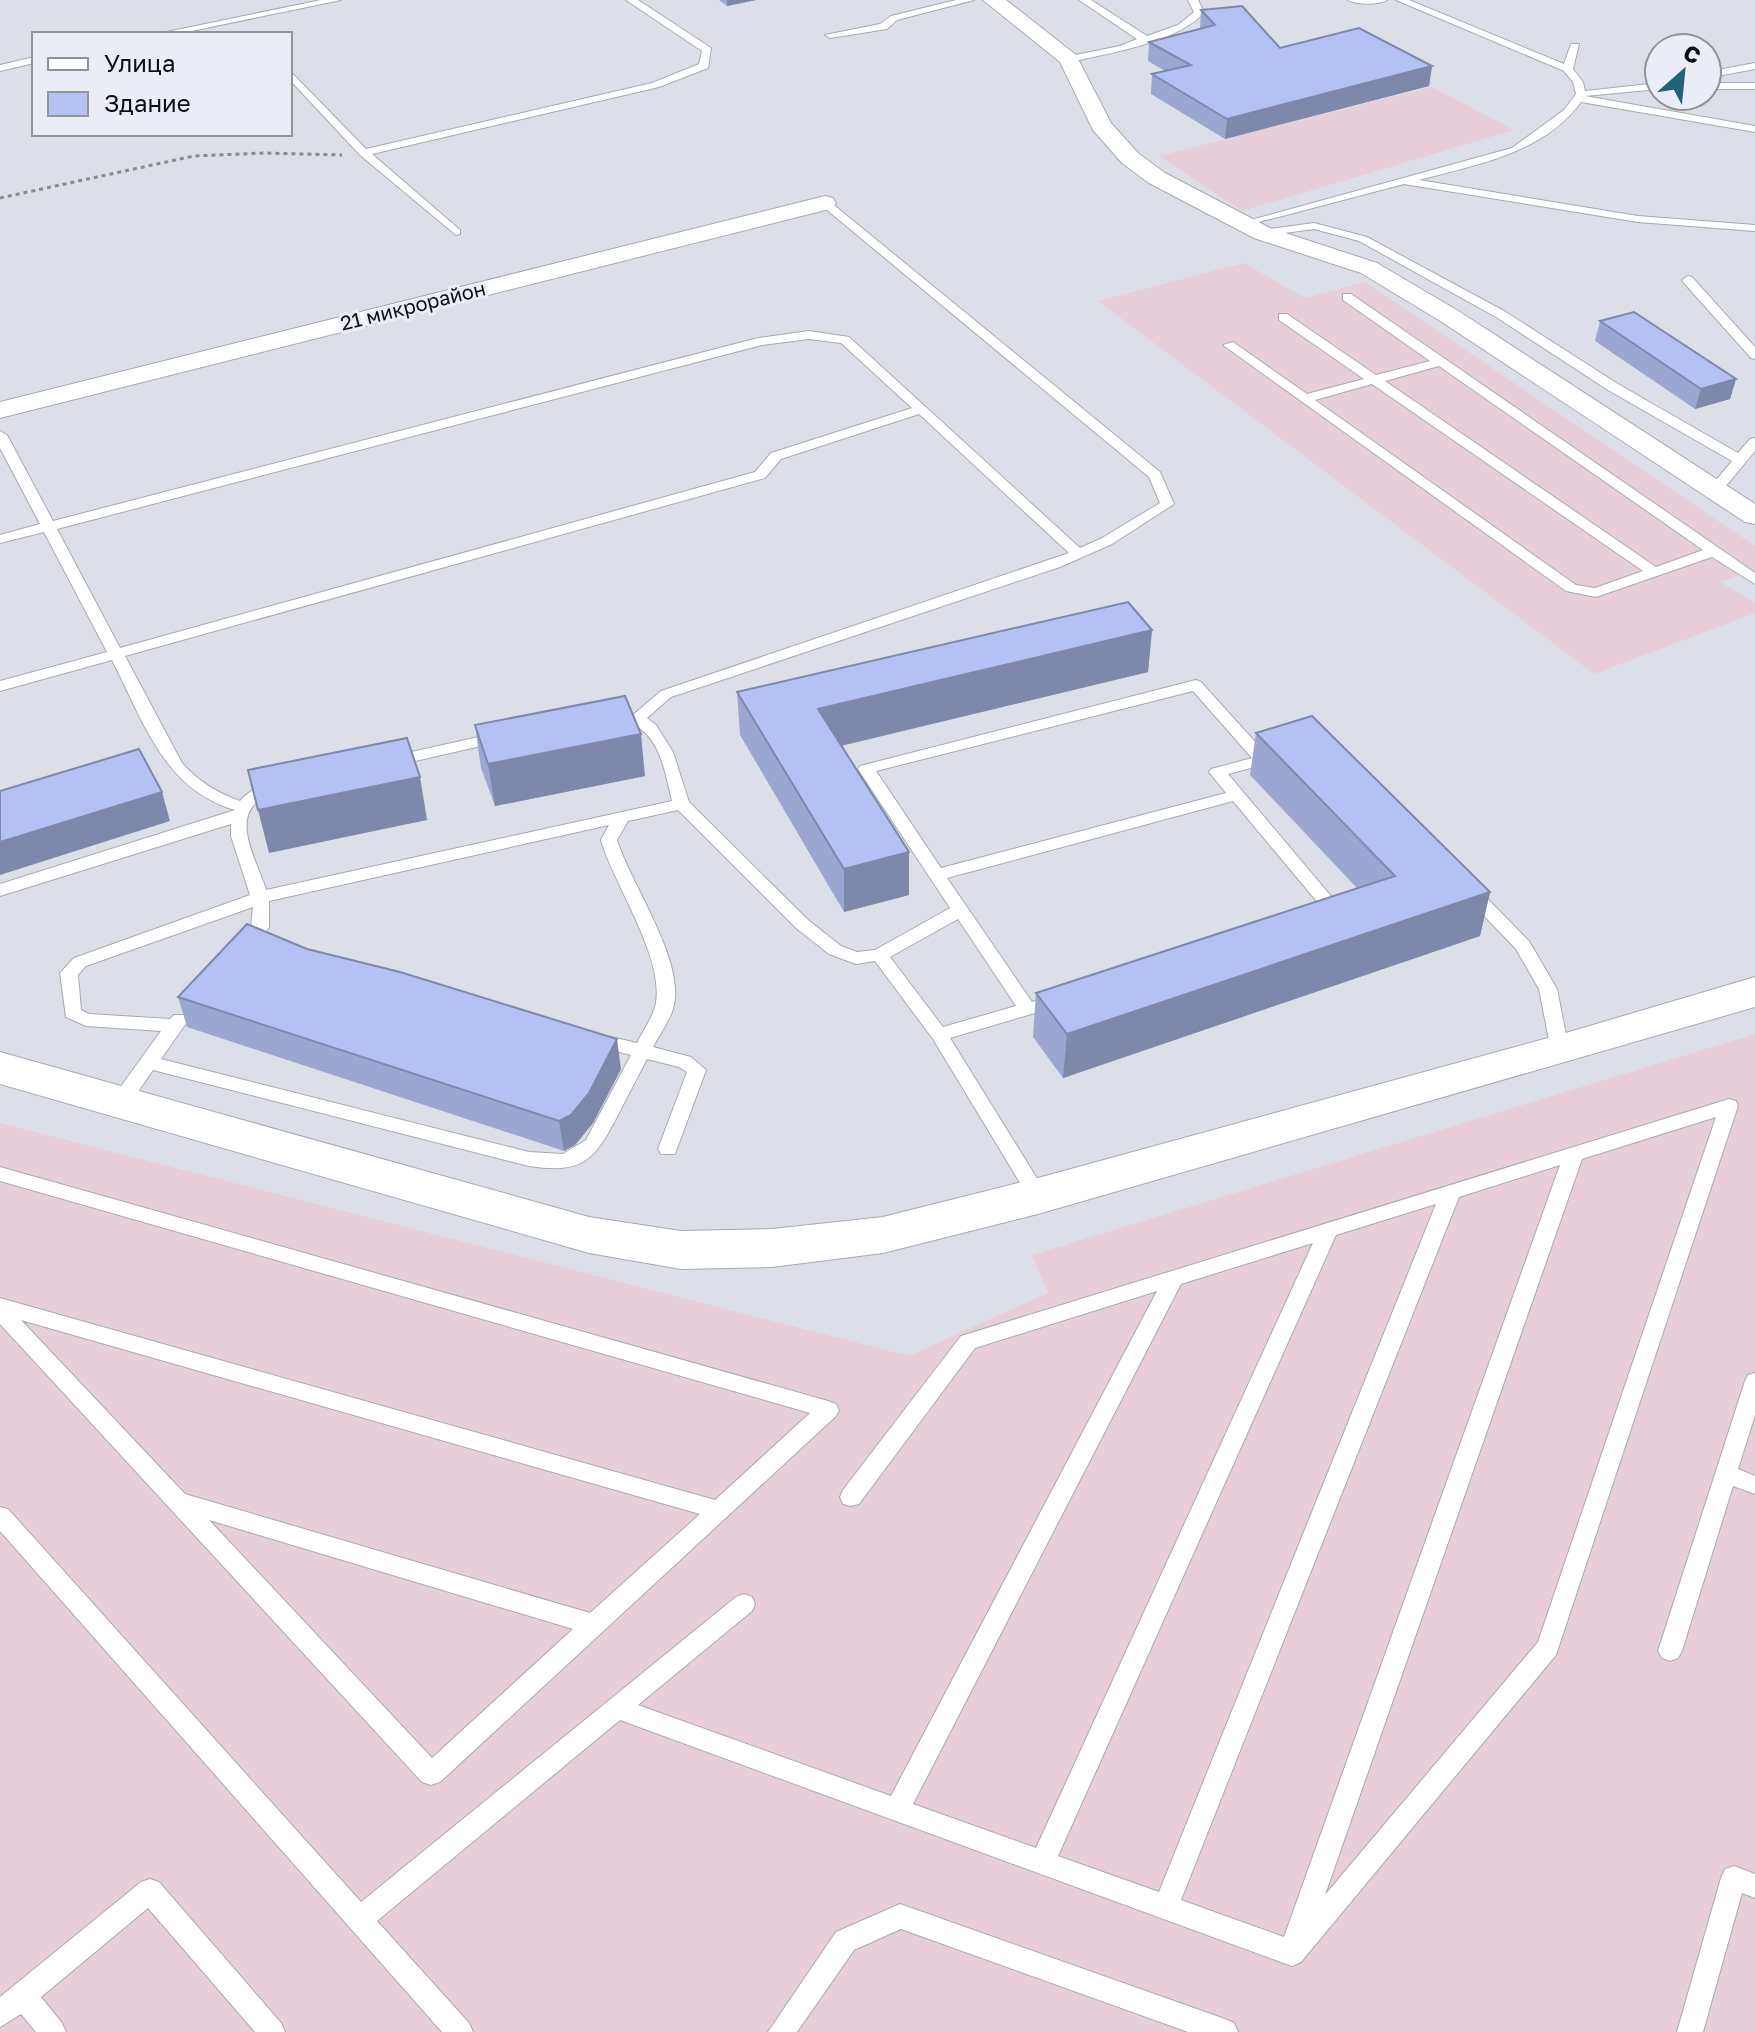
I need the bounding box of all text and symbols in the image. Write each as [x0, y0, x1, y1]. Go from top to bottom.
legend [32, 32, 292, 136]
north arrow [1643, 32, 1723, 112]
text: С [1679, 38, 1705, 69]
text: Улица [104, 48, 176, 77]
text: Здание [104, 88, 191, 117]
street label: 21 микрорайон [338, 275, 488, 335]

